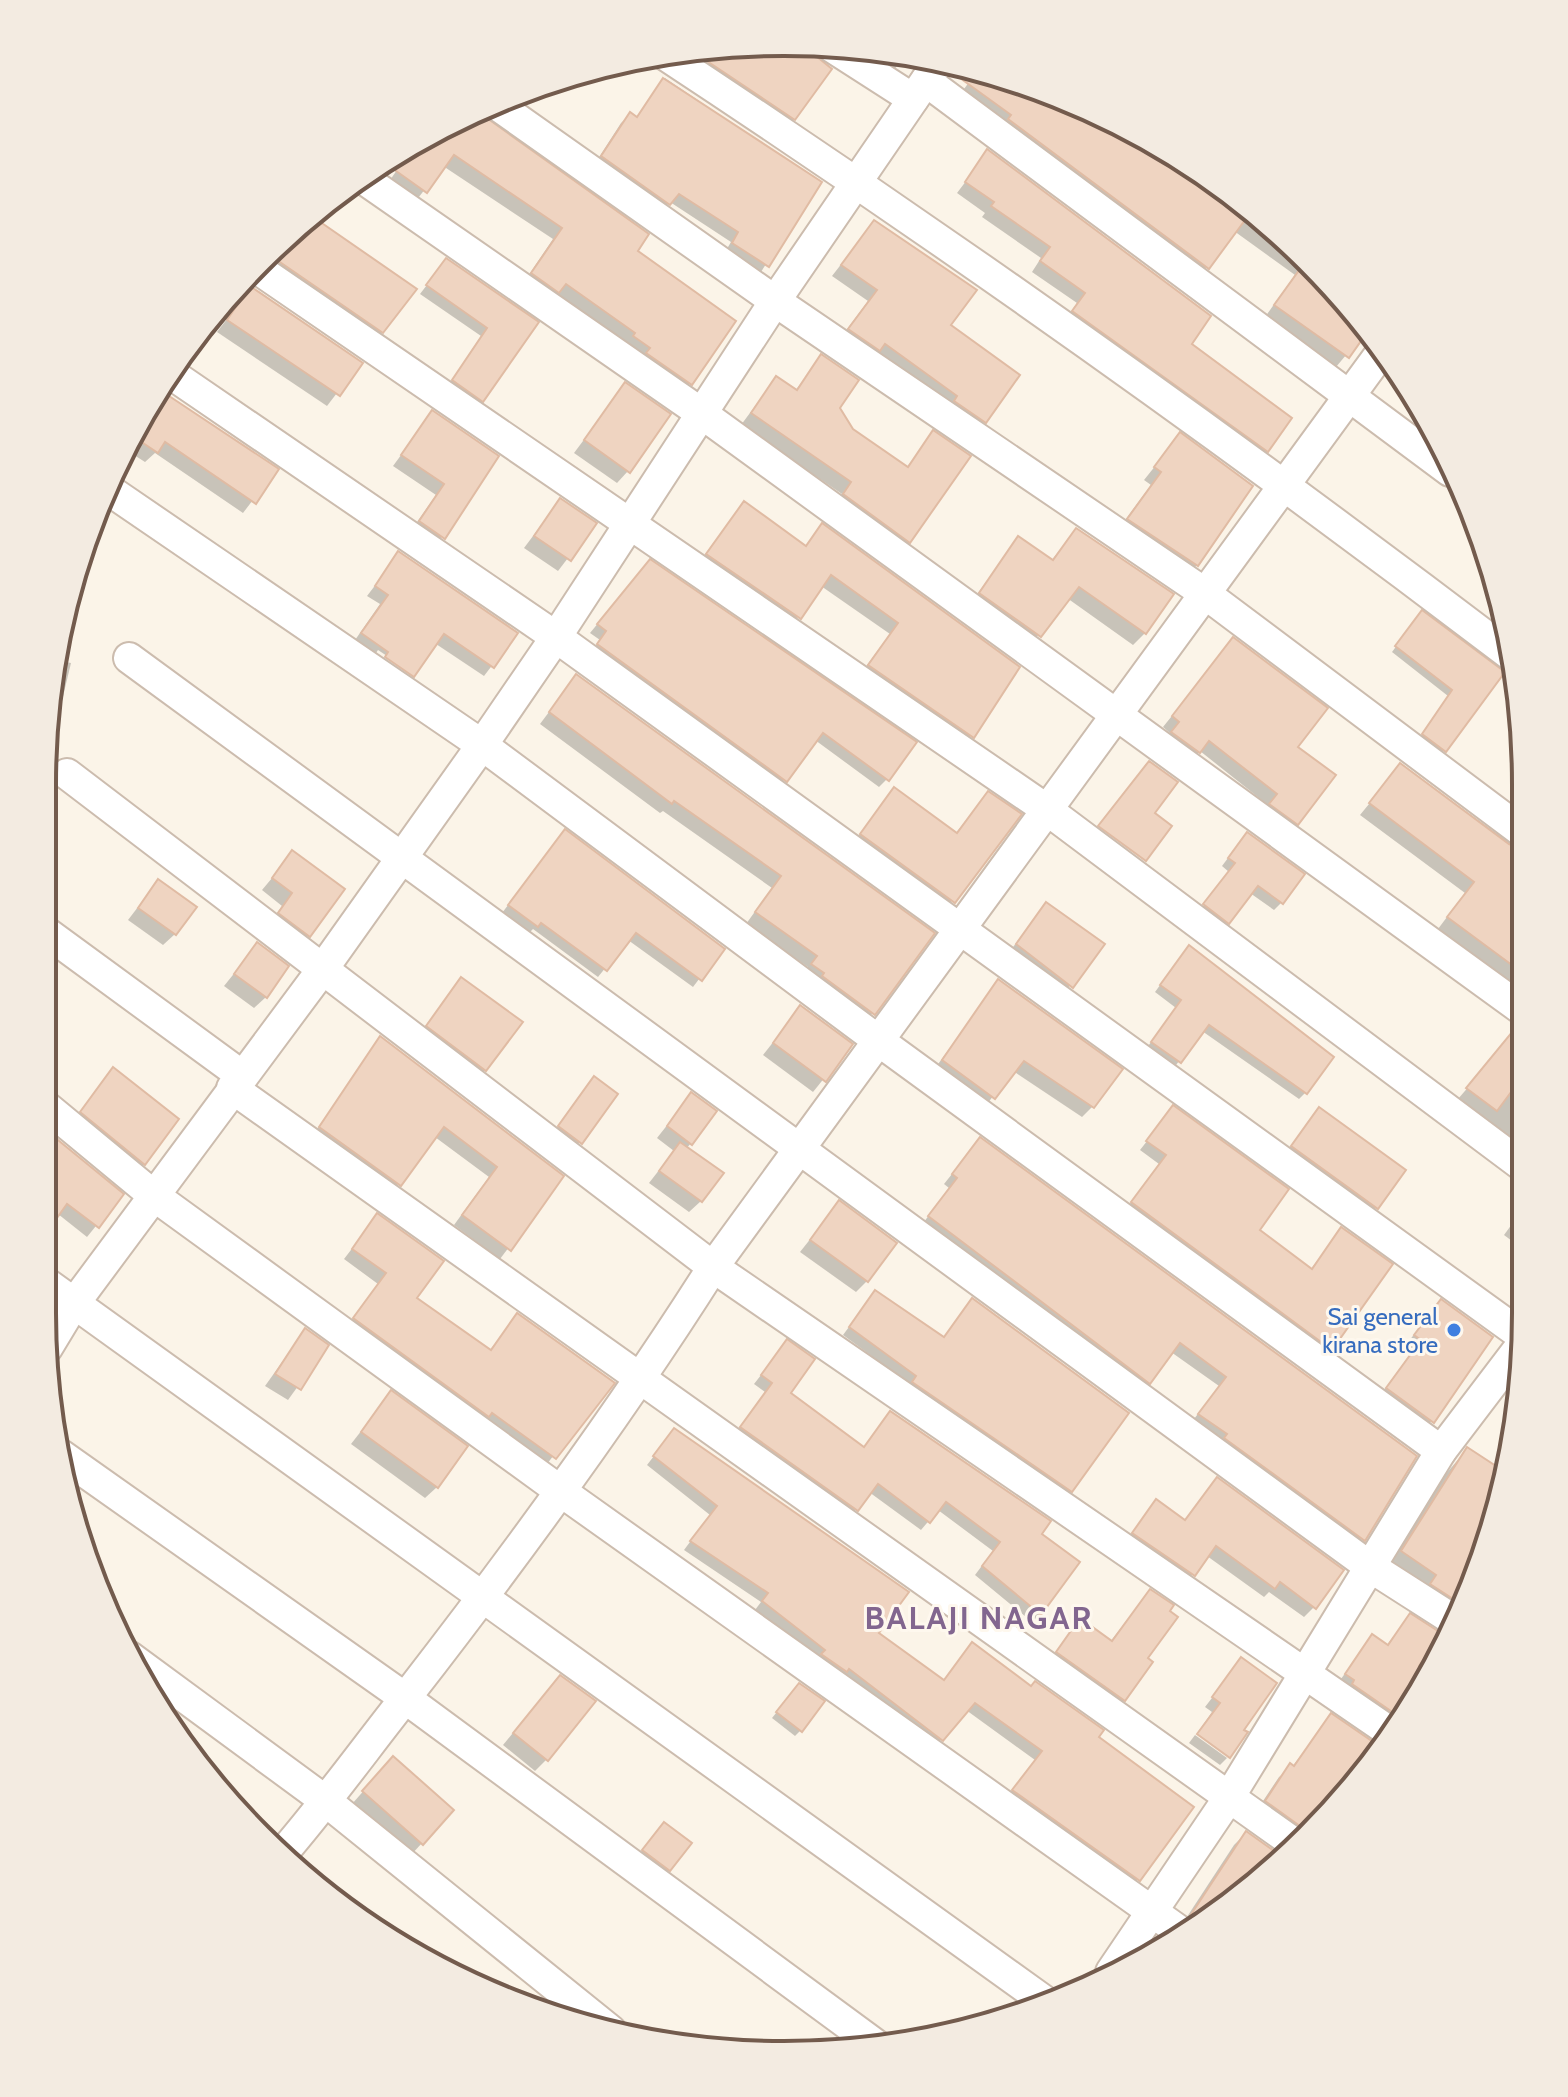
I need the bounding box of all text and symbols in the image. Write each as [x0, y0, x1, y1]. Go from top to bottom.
place label: Sai general kirana store [1322, 1302, 1438, 1359]
marker: Sai general kirana store [1445, 1321, 1463, 1339]
district label: BALAJI NAGAR [865, 1598, 1093, 1637]

